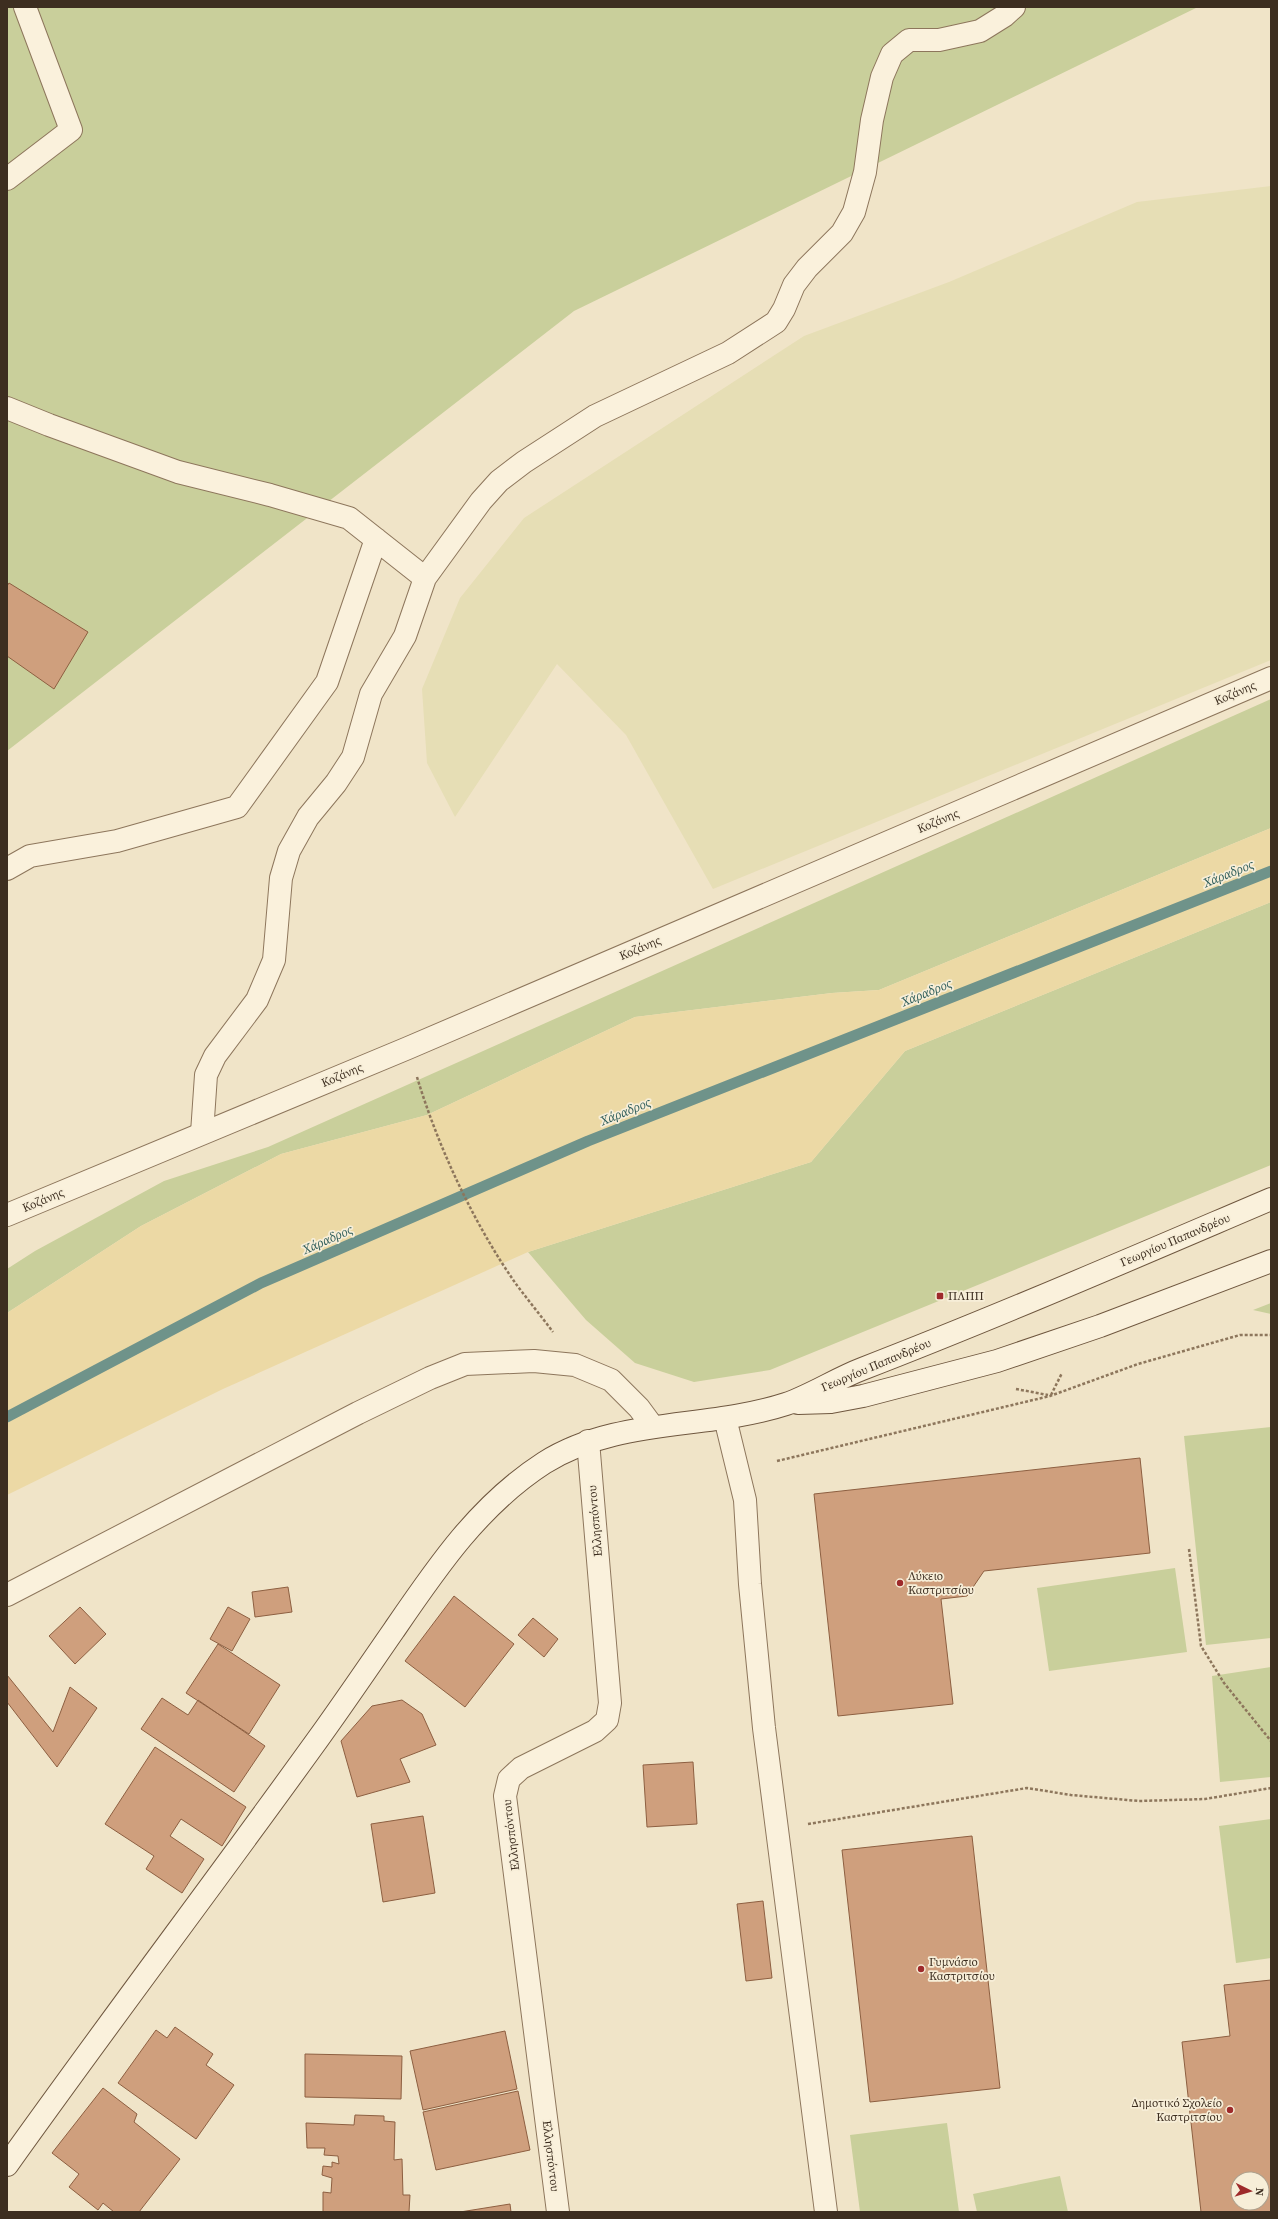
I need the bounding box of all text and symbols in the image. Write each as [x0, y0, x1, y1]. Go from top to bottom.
street label: Κοζάνης [1212, 677, 1259, 709]
street label: Κοζάνης [915, 805, 962, 837]
water label: Χάραδρος [1199, 855, 1257, 892]
street label: Κοζάνης [617, 932, 664, 964]
water label: Χάραδρος [897, 974, 955, 1011]
street label: Κοζάνης [319, 1059, 366, 1091]
water label: Χάραδρος [596, 1093, 654, 1130]
street label: Κοζάνης [20, 1184, 67, 1216]
street label: Γεωργίου Παπανδρέου [1118, 1210, 1232, 1270]
water label: Χάραδρος [298, 1220, 356, 1258]
place label: ΠΛΠΠ [948, 1288, 984, 1304]
marker: ΠΛΠΠ [935, 1291, 945, 1301]
street label: Γεωργίου Παπανδρέου [819, 1335, 933, 1395]
street label: Ελλησπόντου [584, 1485, 606, 1557]
place label: Λύκειο Καστριτσίου [908, 1568, 974, 1598]
marker: Λύκειο Καστριτσίου [895, 1578, 905, 1588]
street label: Ελλησπόντου [499, 1799, 523, 1871]
place label: Γυμνάσιο Καστριτσίου [929, 1954, 995, 1984]
marker: Γυμνάσιο Καστριτσίου [916, 1964, 926, 1974]
place label: Δημοτικό Σχολείο Καστριτσίου [1131, 2095, 1222, 2125]
marker: Δημοτικό Σχολείο Καστριτσίου [1225, 2105, 1235, 2115]
street label: Ελλησπόντου [539, 2120, 563, 2192]
north arrow [1230, 2171, 1270, 2211]
text: N [1252, 2187, 1267, 2196]

